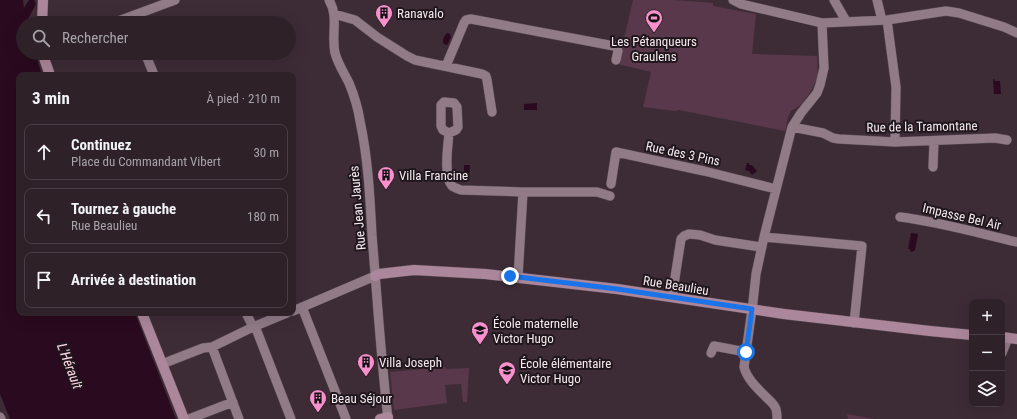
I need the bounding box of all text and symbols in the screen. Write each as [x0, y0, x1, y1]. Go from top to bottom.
building icon: Ranavalo [374, 3, 394, 28]
place label: Ranavalo [397, 6, 444, 21]
sports icon: Les Pétanqueurs Graulens [644, 8, 664, 33]
search box [16, 16, 296, 60]
icon: search [30, 27, 52, 49]
text: Rechercher [62, 29, 128, 47]
place label: Les Pétanqueurs Graulens [611, 34, 697, 64]
text: 3 min [32, 88, 70, 108]
text: À pied · 210 m [206, 91, 280, 106]
street label: Rue de la Tramontane [866, 118, 978, 135]
text: Continuez [71, 136, 132, 154]
street label: Rue des 3 Pins [644, 138, 721, 169]
icon: ahead [33, 141, 55, 163]
text: 30 m [253, 145, 279, 160]
text: Place du Commandant Vibert [71, 154, 221, 169]
street label: Rue Jean Jaurès [346, 165, 369, 251]
building icon: Villa Francine [376, 165, 396, 190]
place label: Villa Francine [399, 168, 468, 183]
text: Tournez à gauche [71, 200, 176, 218]
street label: Impasse Bel Air [921, 200, 1003, 233]
icon: left [33, 205, 55, 227]
text: 180 m [247, 209, 279, 224]
text: Rue Beaulieu [71, 218, 137, 233]
route end [501, 267, 519, 285]
icon: arrive [33, 269, 55, 291]
text: Arrivée à destination [71, 271, 196, 289]
street label: Rue Beaulieu [642, 273, 710, 298]
map controls [969, 299, 1005, 407]
button: + [969, 299, 1005, 335]
place label: École maternelle Victor Hugo [493, 316, 578, 346]
school or university icon: École maternelle Victor Hugo [470, 320, 490, 345]
button: − [969, 335, 1005, 371]
water label: L'Hérault [54, 341, 86, 392]
route start [737, 343, 755, 361]
building icon: Villa Joseph [356, 352, 376, 377]
place label: Villa Joseph [379, 355, 442, 370]
place label: École élémentaire Victor Hugo [520, 356, 611, 386]
school or university icon: École élémentaire Victor Hugo [497, 360, 517, 385]
button: layers [969, 371, 1005, 407]
building icon: Beau Séjour [308, 388, 328, 413]
place label: Beau Séjour [331, 391, 392, 406]

